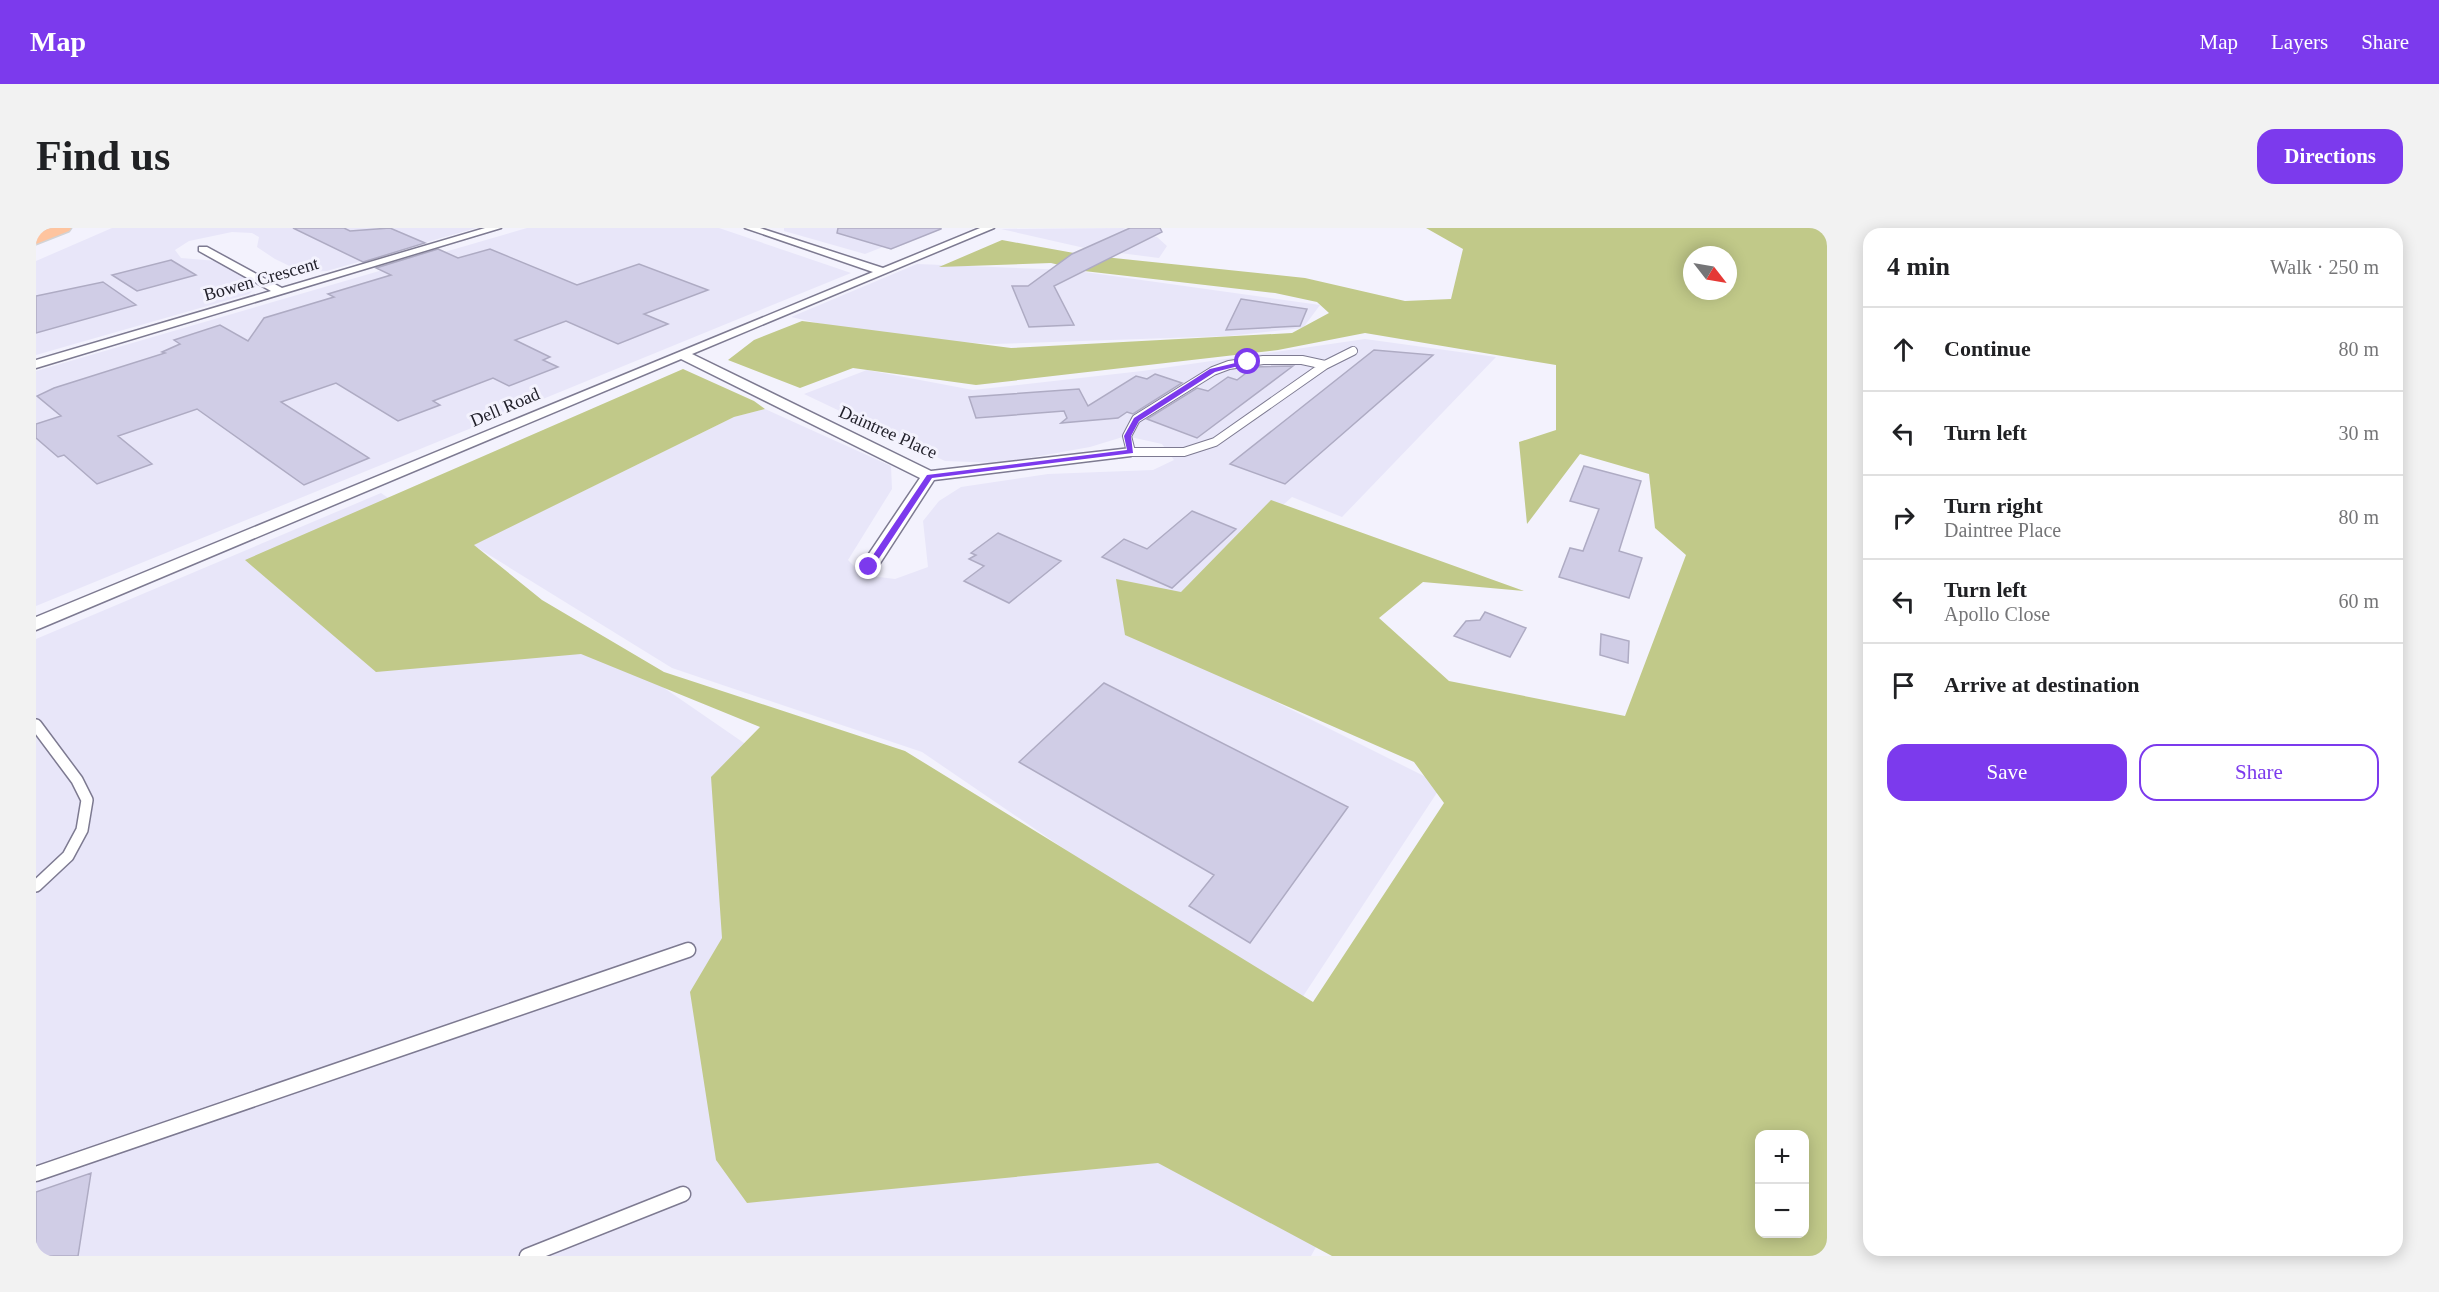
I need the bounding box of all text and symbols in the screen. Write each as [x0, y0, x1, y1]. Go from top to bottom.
text: Map [30, 26, 86, 57]
text: Map [2200, 30, 2238, 54]
text: Layers [2271, 30, 2328, 54]
text: Share [2361, 30, 2409, 54]
button: Directions [2257, 129, 2403, 184]
text: Find us [36, 133, 170, 179]
north arrow [1683, 246, 1737, 300]
text: 4 min [1887, 252, 1950, 281]
street label: Bowen Crescent [201, 253, 321, 305]
text: Walk · 250 m [2270, 256, 2379, 278]
icon: ahead [1887, 333, 1920, 366]
text: Continue [1944, 336, 2031, 361]
text: 80 m [2338, 338, 2379, 360]
route start [1234, 348, 1260, 374]
street label: Dell Road [467, 383, 543, 431]
street label: Daintree Place [836, 401, 940, 463]
icon: left [1887, 417, 1920, 450]
text: Turn left [1944, 420, 2027, 445]
text: 30 m [2338, 422, 2379, 444]
text: Turn right [1944, 493, 2043, 518]
icon: right [1887, 501, 1920, 534]
text: 80 m [2338, 506, 2379, 528]
text: Daintree Place [1944, 519, 2061, 541]
route end [855, 553, 881, 579]
text: Turn left [1944, 577, 2027, 602]
icon: left [1887, 585, 1920, 618]
text: 60 m [2338, 590, 2379, 612]
text: Apollo Close [1944, 603, 2050, 625]
icon: arrive [1887, 669, 1920, 702]
text: Arrive at destination [1944, 672, 2140, 697]
button: Save [1887, 744, 2127, 801]
button: Share [2139, 744, 2379, 801]
map controls [1755, 1130, 1809, 1238]
button: + [1755, 1130, 1809, 1184]
button: − [1755, 1184, 1809, 1238]

